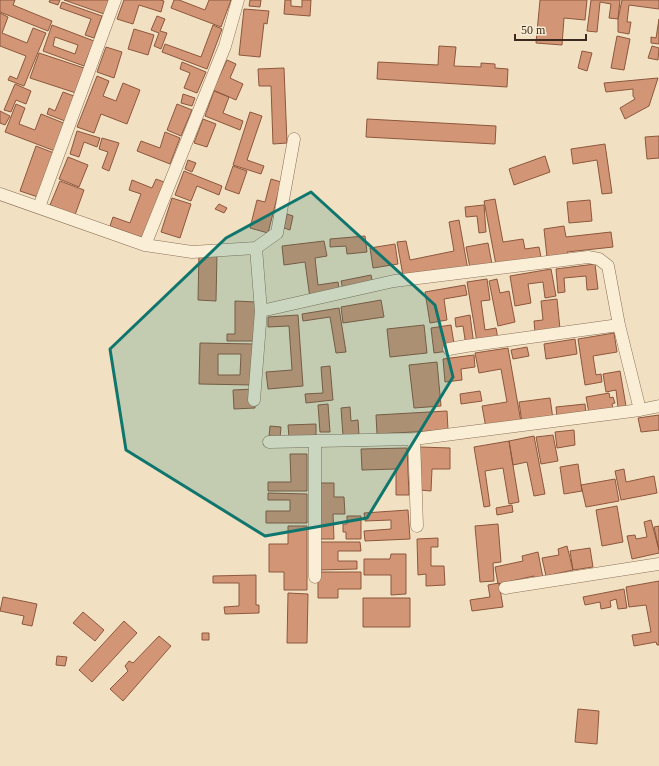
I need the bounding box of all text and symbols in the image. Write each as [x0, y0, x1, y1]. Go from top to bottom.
scale bar [515, 16, 586, 42]
text: 50 m [521, 23, 546, 37]

